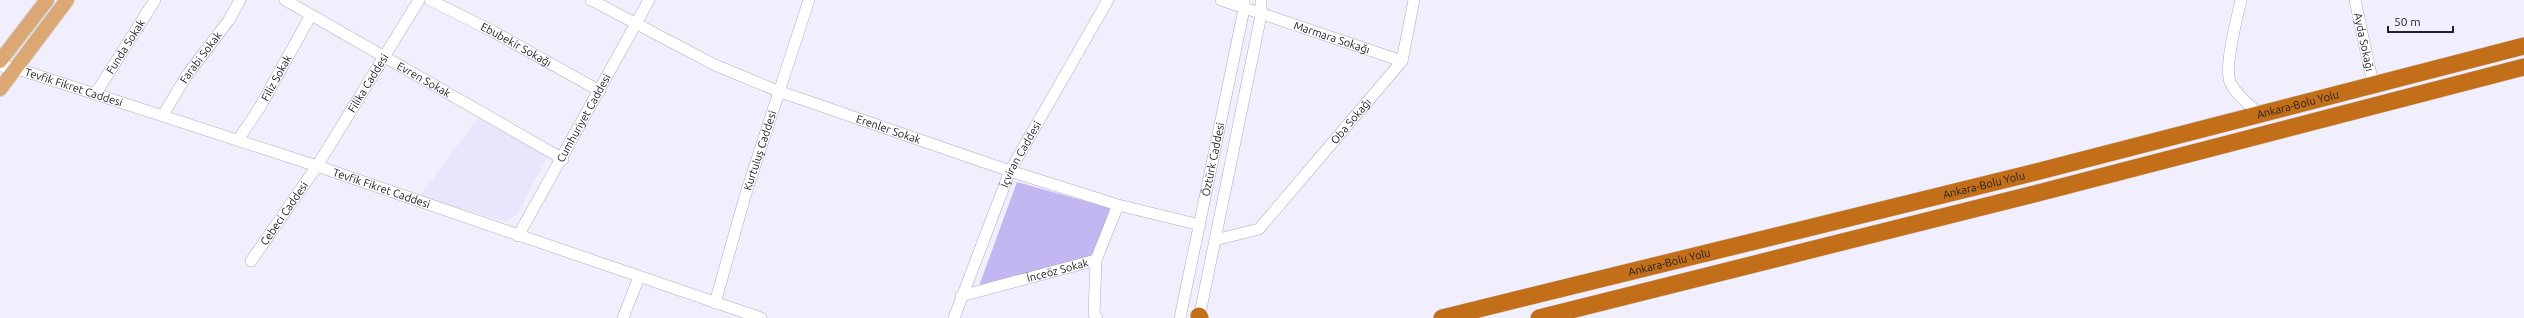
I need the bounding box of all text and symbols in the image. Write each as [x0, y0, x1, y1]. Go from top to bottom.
scale bar [2388, 8, 2453, 34]
street label: Ayda Sokağı [2352, 12, 2376, 72]
text: 50 m [2394, 15, 2421, 28]
street label: Funda Sokak [104, 17, 147, 76]
street label: Marmara Sokağı [1292, 19, 1371, 56]
street label: Ebubekir Sokağı [479, 20, 554, 69]
street label: Farabi Sokak [178, 29, 224, 85]
street label: Filiz Sokak [259, 52, 294, 103]
street label: Filika Caddesi [345, 52, 391, 115]
street label: Evren Sokak [395, 59, 453, 100]
street label: Tevfik Fikret Caddesi [23, 66, 124, 109]
street label: Cumhuriyet Caddesi [554, 72, 613, 164]
street label: Ankara-Bolu Yolu [2255, 88, 2340, 121]
street label: Oba Sokağı [1328, 96, 1373, 146]
street label: Kurtuluş Caddesi [741, 109, 778, 192]
street label: Erenler Sokak [855, 112, 923, 146]
street label: İçviran Caddesi [998, 119, 1043, 189]
street label: Öztürk Caddesi [1199, 121, 1226, 197]
street label: Tevfik Fikret Caddesi [331, 166, 432, 210]
street label: Ankara-Bolu Yolu [1942, 169, 2026, 201]
street label: Cebeci Caddesi [258, 179, 310, 247]
street label: Ankara-Bolu Yolu [1627, 246, 1712, 278]
street label: İnceöz Sokak [1026, 256, 1090, 284]

